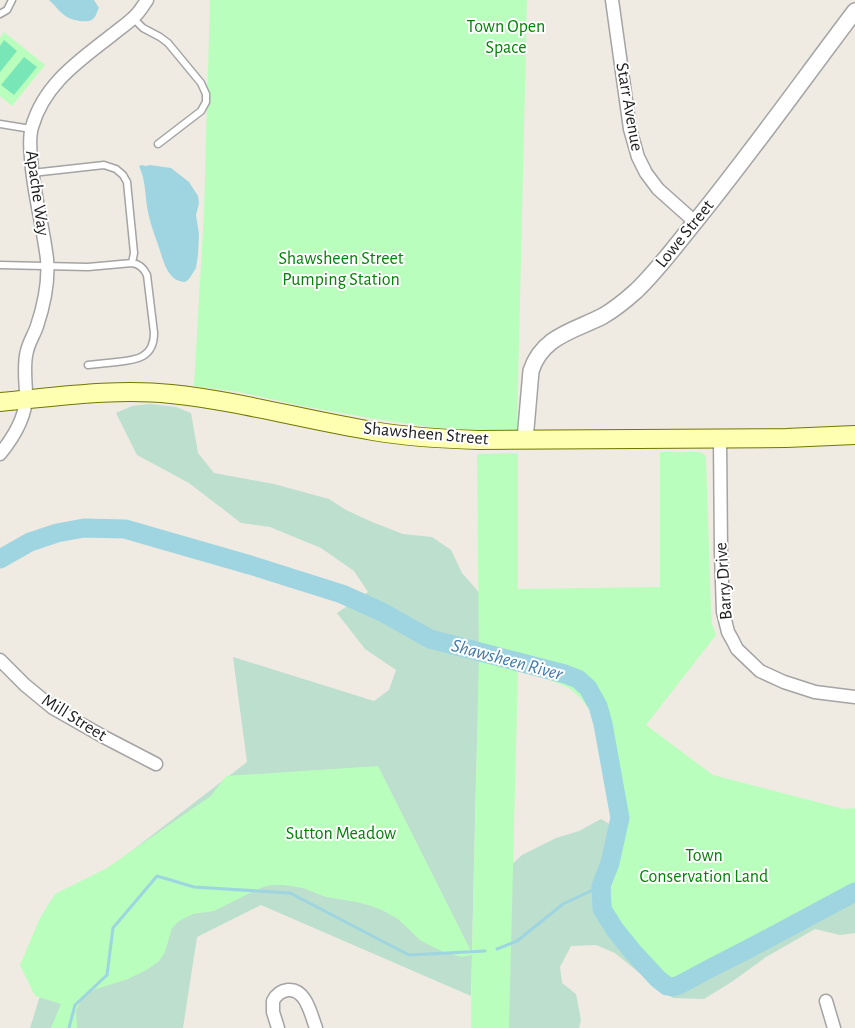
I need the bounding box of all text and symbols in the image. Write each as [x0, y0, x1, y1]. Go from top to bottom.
park label: Town Open Space [467, 18, 545, 57]
street label: Starr Avenue [612, 61, 646, 153]
street label: Apache Way [22, 149, 52, 237]
street label: Lowe Street [652, 197, 718, 271]
park label: Shawsheen Street Pumping Station [278, 250, 404, 289]
street label: Shawsheen Street [363, 420, 489, 448]
street label: Barry Drive [712, 542, 736, 620]
water label: Shawsheen River [449, 636, 565, 684]
street label: Mill Street [38, 691, 110, 745]
park label: Sutton Meadow [286, 825, 396, 843]
park label: Town Conservation Land [640, 847, 768, 886]

